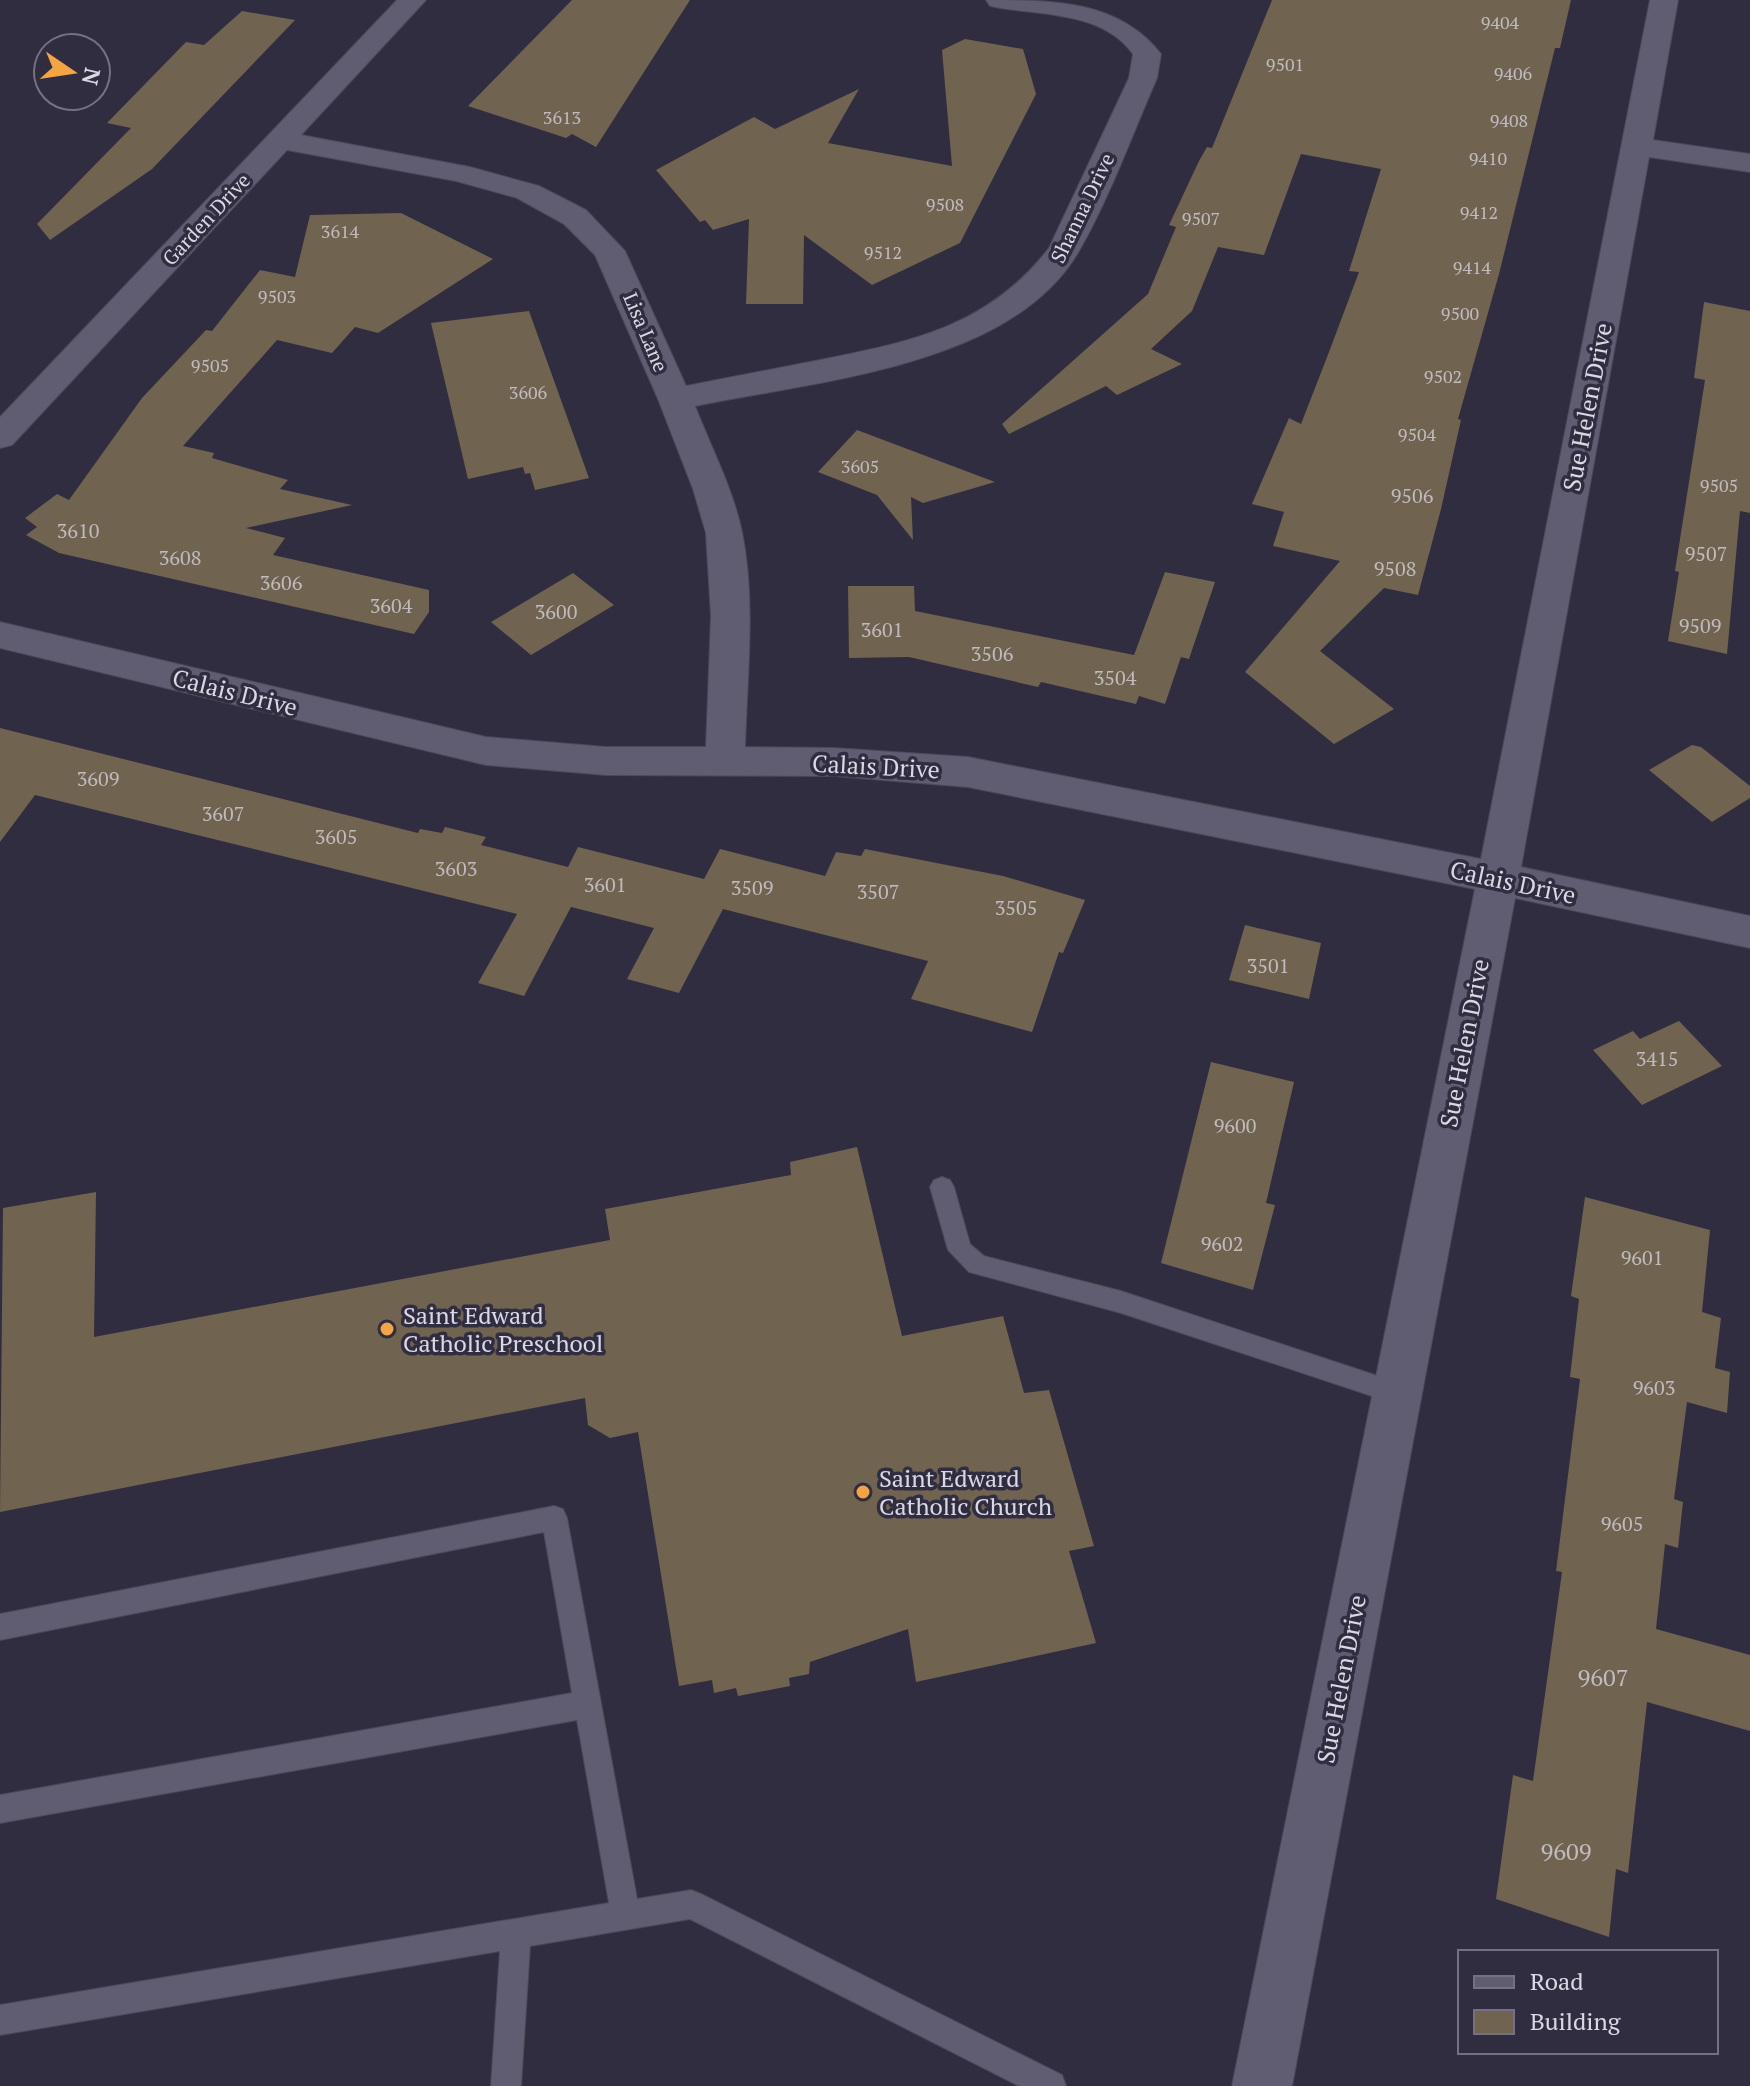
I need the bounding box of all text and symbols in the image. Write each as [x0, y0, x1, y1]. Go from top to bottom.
house number: 9404 [1481, 10, 1520, 34]
north arrow [32, 32, 112, 112]
house number: 9501 [1266, 52, 1304, 76]
house number: 9406 [1494, 61, 1533, 85]
text: N [76, 65, 108, 88]
house number: 3613 [543, 105, 581, 129]
house number: 9408 [1490, 108, 1528, 132]
house number: 9410 [1469, 146, 1507, 170]
street label: Shanna Drive [1044, 149, 1120, 267]
street label: Garden Drive [156, 167, 256, 271]
house number: 9508 [926, 192, 964, 216]
house number: 9412 [1460, 200, 1498, 224]
house number: 9507 [1182, 206, 1220, 230]
house number: 3614 [321, 219, 360, 243]
house number: 9512 [864, 240, 902, 264]
house number: 9414 [1453, 255, 1492, 279]
house number: 9503 [258, 284, 296, 308]
street label: Lisa Lane [617, 288, 675, 376]
house number: 9500 [1441, 301, 1479, 325]
street label: Sue Helen Drive [1555, 320, 1619, 494]
house number: 9505 [191, 353, 229, 377]
house number: 9502 [1424, 364, 1462, 388]
house number: 3606 [509, 380, 548, 404]
house number: 9504 [1398, 422, 1437, 446]
house number: 3605 [841, 454, 879, 478]
house number: 9505 [1700, 473, 1738, 497]
house number: 9506 [1391, 482, 1434, 509]
house number: 3610 [57, 517, 99, 544]
house number: 9507 [1685, 540, 1727, 567]
house number: 3608 [159, 544, 201, 571]
house number: 9508 [1374, 555, 1416, 582]
house number: 3606 [260, 569, 303, 596]
house number: 3604 [370, 592, 413, 619]
house number: 3600 [535, 598, 577, 625]
house number: 9509 [1679, 612, 1721, 639]
house number: 3601 [861, 616, 903, 643]
house number: 3506 [971, 640, 1014, 667]
street label: Calais Drive [169, 661, 301, 723]
house number: 3504 [1094, 664, 1137, 691]
street label: Calais Drive [811, 747, 941, 785]
house number: 3609 [77, 765, 119, 792]
house number: 3607 [202, 800, 244, 827]
house number: 3605 [315, 823, 357, 850]
street label: Calais Drive [1447, 853, 1579, 911]
house number: 3603 [435, 855, 477, 882]
house number: 3601 [584, 871, 626, 898]
house number: 3509 [731, 874, 773, 901]
house number: 3507 [857, 878, 899, 905]
house number: 3505 [995, 894, 1037, 921]
house number: 3501 [1247, 952, 1289, 979]
street label: Sue Helen Drive [1432, 956, 1496, 1130]
house number: 3415 [1636, 1045, 1678, 1072]
house number: 9600 [1214, 1112, 1256, 1139]
house number: 9602 [1201, 1230, 1243, 1257]
house number: 9601 [1621, 1244, 1663, 1271]
place label: Saint Edward Catholic Preschool [403, 1299, 603, 1359]
marker: Saint Edward Catholic Preschool [378, 1320, 396, 1338]
house number: 9603 [1633, 1374, 1675, 1401]
place label: Saint Edward Catholic Church [879, 1462, 1052, 1522]
marker: Saint Edward Catholic Church [854, 1483, 872, 1501]
house number: 9605 [1601, 1510, 1643, 1537]
street label: Sue Helen Drive [1309, 1592, 1373, 1766]
house number: 9607 [1577, 1661, 1629, 1693]
house number: 9609 [1540, 1835, 1592, 1867]
legend [1458, 1950, 1718, 2054]
text: Road [1530, 1965, 1584, 1997]
text: Building [1530, 2005, 1621, 2037]

